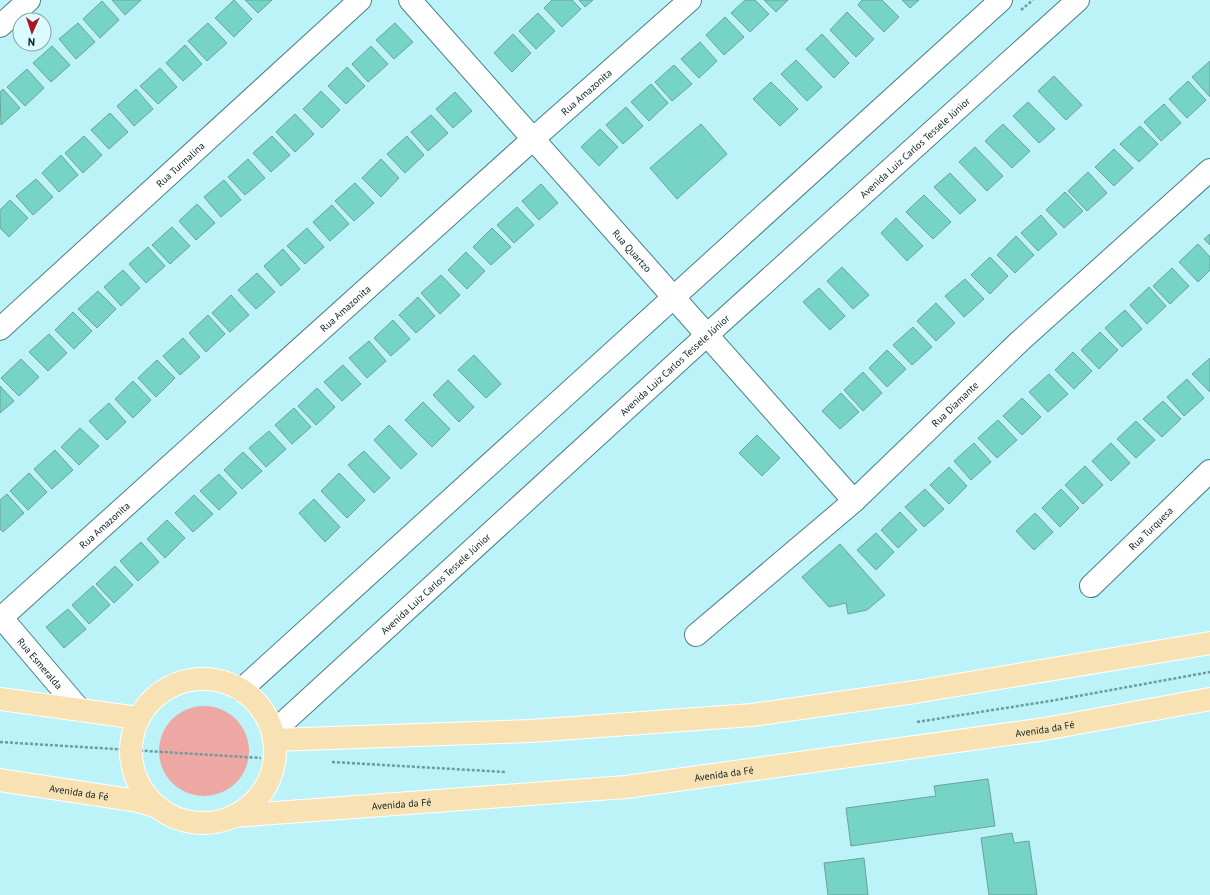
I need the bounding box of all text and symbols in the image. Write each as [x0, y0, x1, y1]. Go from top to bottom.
north arrow [12, 12, 52, 52]
text: N [27, 35, 35, 49]
street label: Rua Amazonita [558, 66, 615, 118]
street label: Avenida Luiz Carlos Tessele Júnior [857, 94, 973, 201]
street label: Rua Turmalina [154, 139, 207, 190]
street label: Rua Quartzo [609, 227, 654, 275]
street label: Rua Amazonita [317, 282, 373, 335]
street label: Avenida Luiz Carlos Tessele Júnior [617, 311, 733, 419]
street label: Rua Diamante [929, 379, 981, 430]
street label: Rua Amazonita [77, 499, 133, 552]
street label: Rua Turquesa [1126, 504, 1176, 553]
street label: Avenida Luiz Carlos Tessele Júnior [378, 530, 494, 637]
street label: Rua Esmeralda [14, 635, 65, 692]
street label: Avenida da Fé [1014, 718, 1076, 740]
street label: Avenida da Fé [694, 763, 755, 784]
street label: Avenida da Fé [48, 782, 110, 803]
street label: Avenida da Fé [371, 795, 432, 813]

